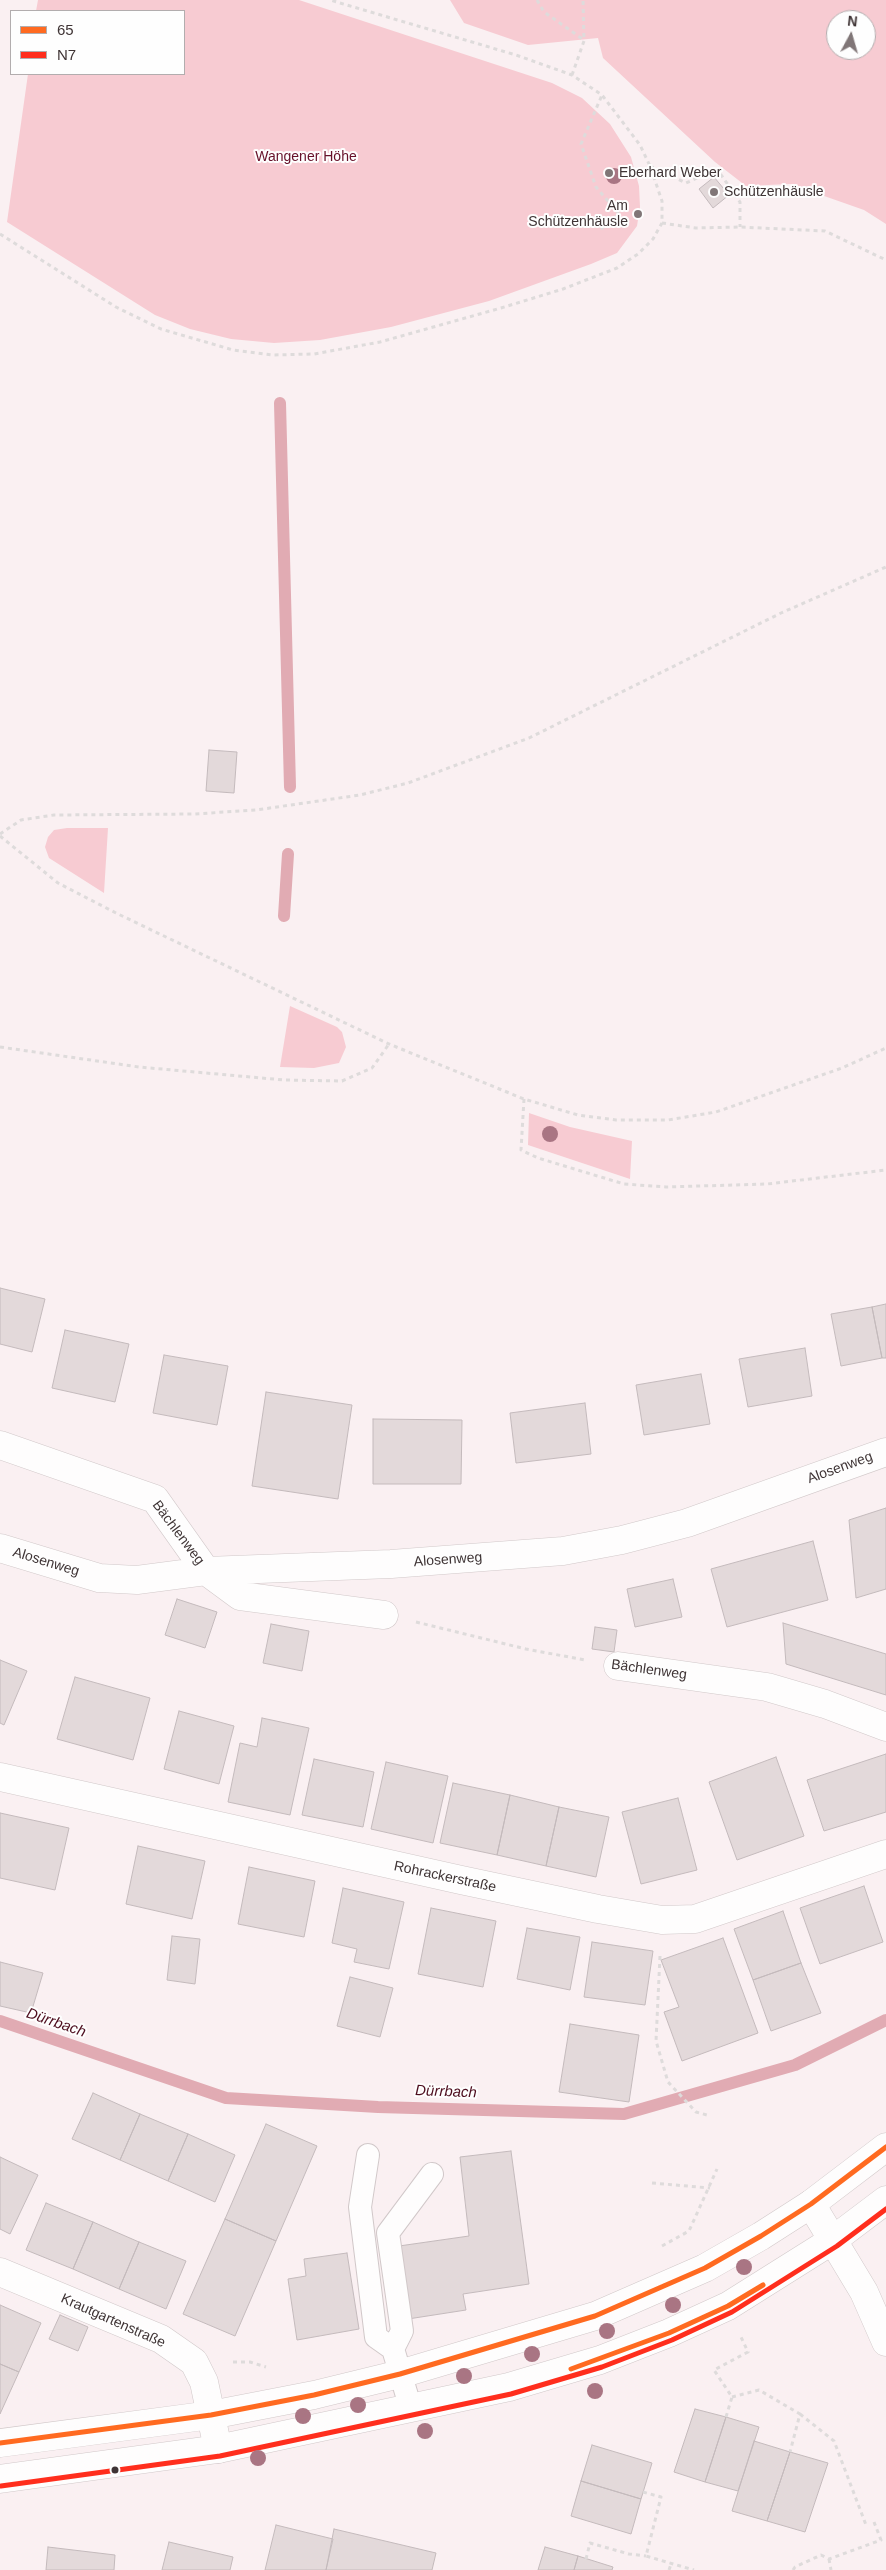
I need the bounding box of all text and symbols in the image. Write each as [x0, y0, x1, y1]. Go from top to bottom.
legend [10, 10, 185, 75]
north arrow [826, 10, 876, 60]
text: N [847, 13, 858, 30]
text: 65 [57, 21, 74, 38]
text: N7 [57, 46, 76, 63]
park label: Wangener Höhe [255, 149, 357, 165]
place label: Eberhard Weber [619, 165, 721, 181]
marker: Eberhard Weber [603, 167, 615, 179]
place label: Schützenhäusle [724, 184, 824, 200]
marker: Schützenhäusle [708, 186, 720, 198]
place label: Am Schützenhäusle [528, 198, 628, 230]
marker: Am Schützenhäusle [632, 208, 644, 220]
street label: Alosenweg [805, 1448, 875, 1488]
street label: Bächlenweg [148, 1497, 208, 1569]
street label: Alosenweg [11, 1544, 81, 1580]
street label: Alosenweg [413, 1549, 483, 1571]
street label: Bächlenweg [610, 1656, 688, 1684]
street label: Rohrackerstraße [392, 1858, 498, 1896]
water label: Dürrbach [24, 2004, 88, 2042]
water label: Dürrbach [415, 2082, 477, 2102]
street label: Krautgartenstraße [58, 2290, 168, 2352]
unlabelled marker [110, 2465, 120, 2475]

